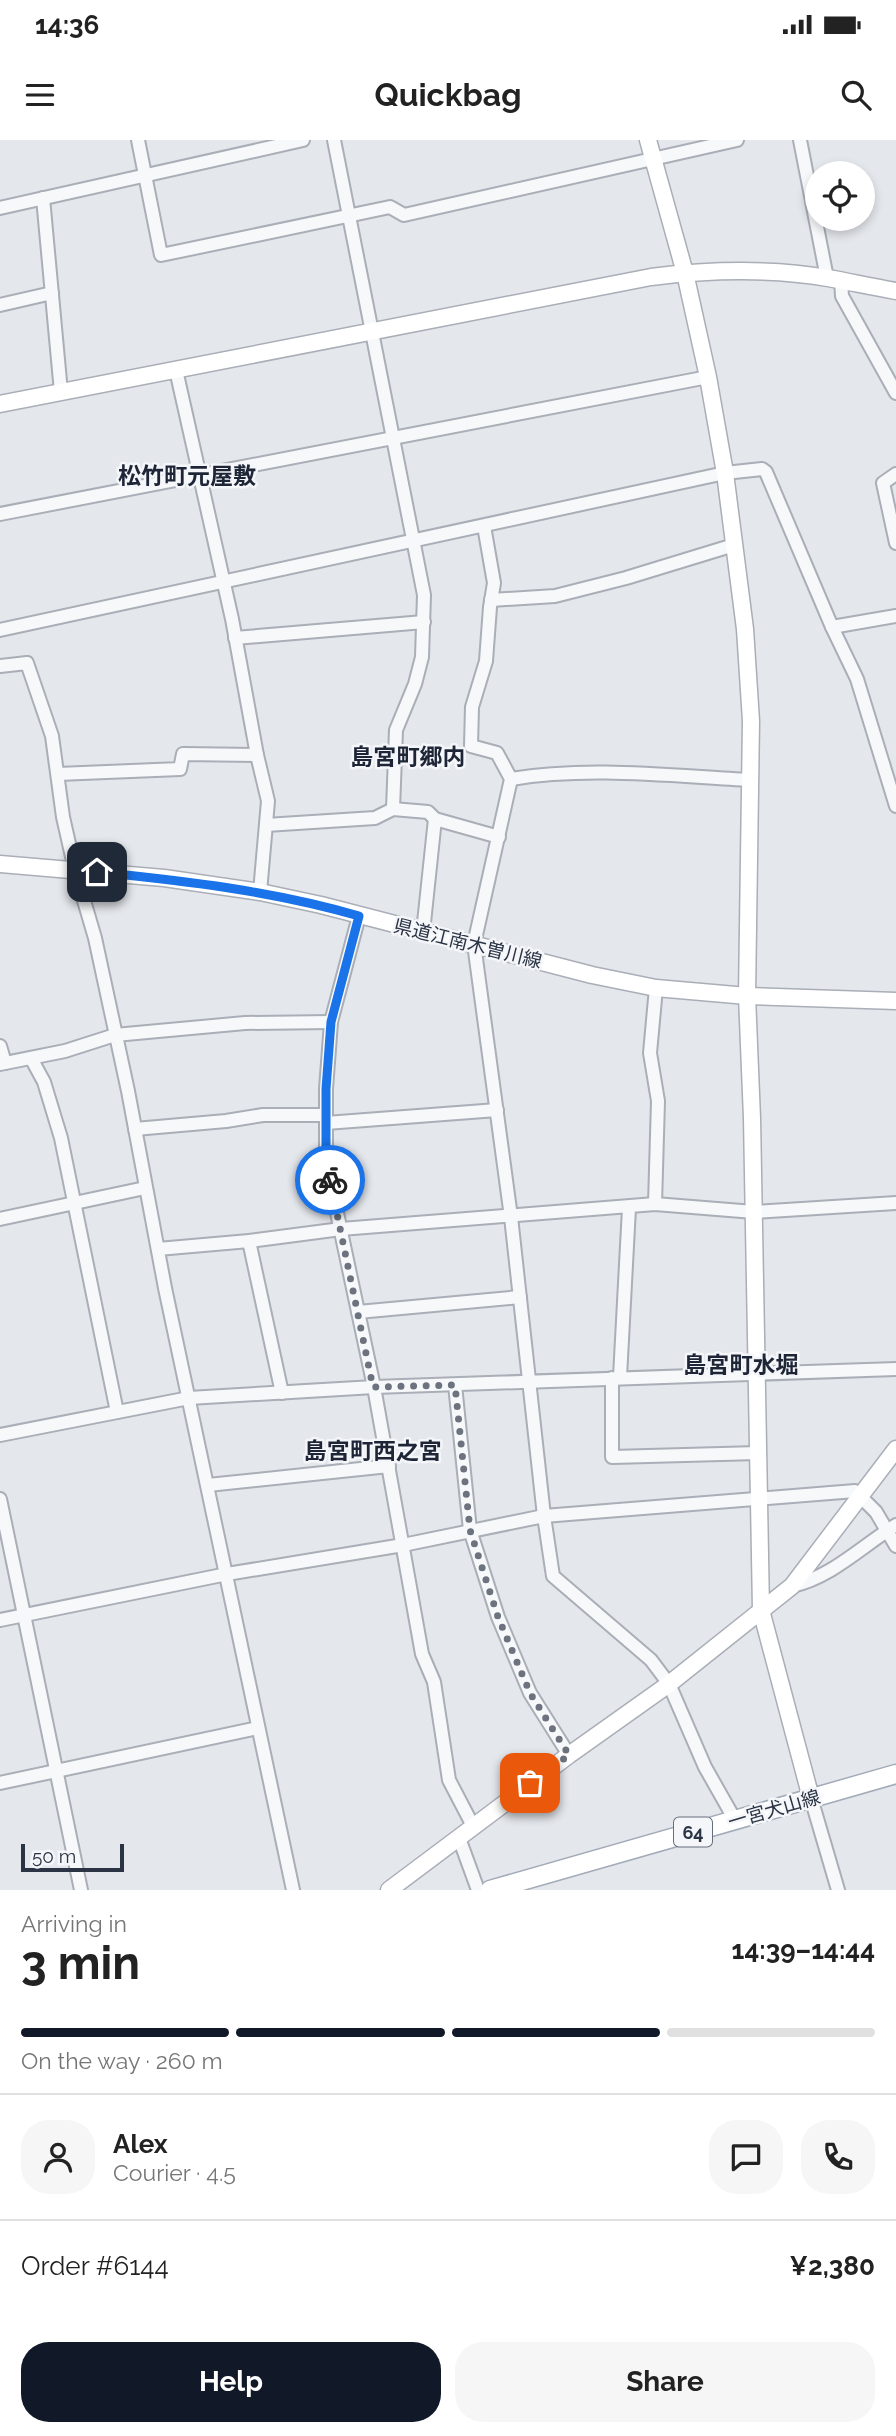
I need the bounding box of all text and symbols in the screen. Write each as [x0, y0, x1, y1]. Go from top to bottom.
text: 14:36 [35, 10, 99, 40]
icon: menu [21, 76, 59, 114]
text: Quickbag [375, 76, 521, 113]
icon: search [837, 76, 875, 114]
map controls [805, 161, 875, 231]
button: locate [805, 161, 875, 231]
district label: 松竹町元屋敷 [118, 462, 256, 489]
district label: 島宮町郷内 [351, 743, 466, 770]
pin [67, 842, 127, 902]
icon: home [78, 853, 116, 891]
street label: 県道江南木曽川線 [392, 914, 544, 972]
courier [295, 1145, 365, 1215]
icon: bike [311, 1161, 349, 1199]
district label: 島宮町水堀 [684, 1351, 799, 1378]
district label: 島宮町西之宮 [304, 1437, 442, 1464]
pin [500, 1753, 560, 1813]
icon: bag [511, 1764, 549, 1802]
street label: 一宮犬山線 [725, 1785, 823, 1833]
road number: 64 [674, 1818, 712, 1847]
scale bar [21, 1841, 124, 1873]
text: 50 m [32, 1845, 76, 1867]
text: Arriving in [21, 1910, 127, 1937]
text: 14:39–14:44 [732, 1935, 875, 1965]
text: 3 min [21, 1936, 140, 1990]
text: On the way · 260 m [21, 2047, 223, 2074]
button: person [21, 2120, 95, 2194]
button: chat [709, 2120, 783, 2194]
button: phone [801, 2120, 875, 2194]
text: Alex [113, 2129, 168, 2159]
text: Courier · 4.5 [113, 2159, 236, 2186]
text: Order #6144 [21, 2251, 169, 2281]
text: ¥2,380 [790, 2251, 875, 2281]
button: Help [21, 2342, 441, 2422]
button: Share [455, 2342, 875, 2422]

